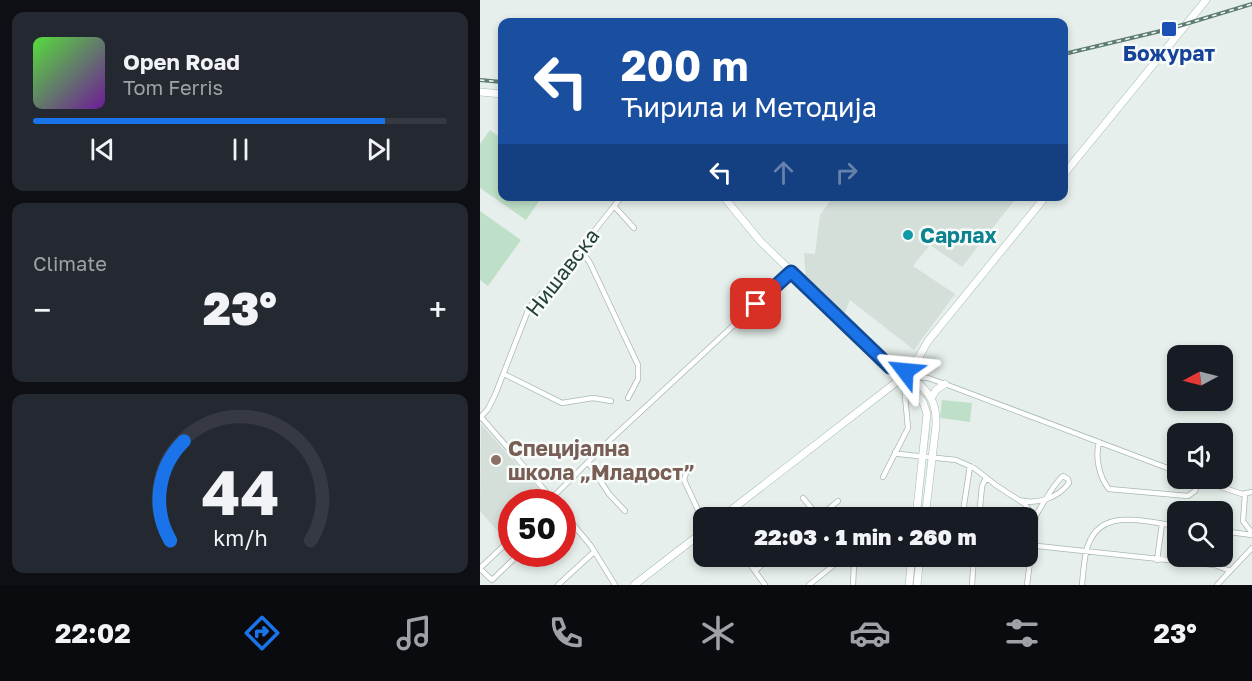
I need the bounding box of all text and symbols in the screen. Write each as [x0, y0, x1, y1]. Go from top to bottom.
marker: Божурат [1160, 20, 1178, 38]
text: 200 m [621, 40, 748, 90]
place label: Божурат [1123, 40, 1215, 66]
icon: left [522, 42, 600, 120]
text: Open Road [123, 48, 240, 75]
text: Tom Ferris [123, 75, 223, 99]
text: Ћирила и Методија [621, 91, 877, 123]
icon: previous [86, 133, 119, 166]
icon: pause [224, 133, 257, 166]
icon: next [362, 133, 395, 166]
icon: left [704, 156, 737, 189]
icon: ahead [767, 156, 800, 189]
icon: right [830, 156, 863, 189]
place label: Сарлах [920, 222, 997, 248]
street label: Нишавска [520, 223, 604, 321]
marker: Сарлах [901, 228, 915, 242]
text: Climate [33, 251, 107, 275]
pin [730, 278, 781, 329]
text: 23° [203, 281, 277, 335]
icon: arrive [739, 287, 772, 320]
text: − [33, 290, 51, 329]
text: + [429, 290, 447, 329]
position arrow [873, 339, 937, 403]
north arrow [1167, 345, 1233, 411]
map controls [1167, 345, 1233, 567]
button: sound [1167, 423, 1233, 489]
place label: Специјална школа „Младост” [508, 435, 695, 485]
marker: Специјална школа „Младост” [489, 453, 503, 467]
text: 44 [201, 454, 279, 529]
speed limit sign: 50 [498, 489, 576, 567]
button: search [1167, 501, 1233, 567]
text: 22:03 · 1 min · 260 m [754, 523, 977, 550]
text: km/h [213, 525, 267, 551]
icon: directions [241, 612, 283, 654]
icon: music [393, 612, 435, 654]
icon: phone [545, 612, 587, 654]
icon: climate [697, 612, 739, 654]
icon: car [849, 612, 891, 654]
icon: filters [1001, 612, 1043, 654]
text: 22:02 [55, 617, 131, 649]
text: 23° [1153, 617, 1197, 649]

